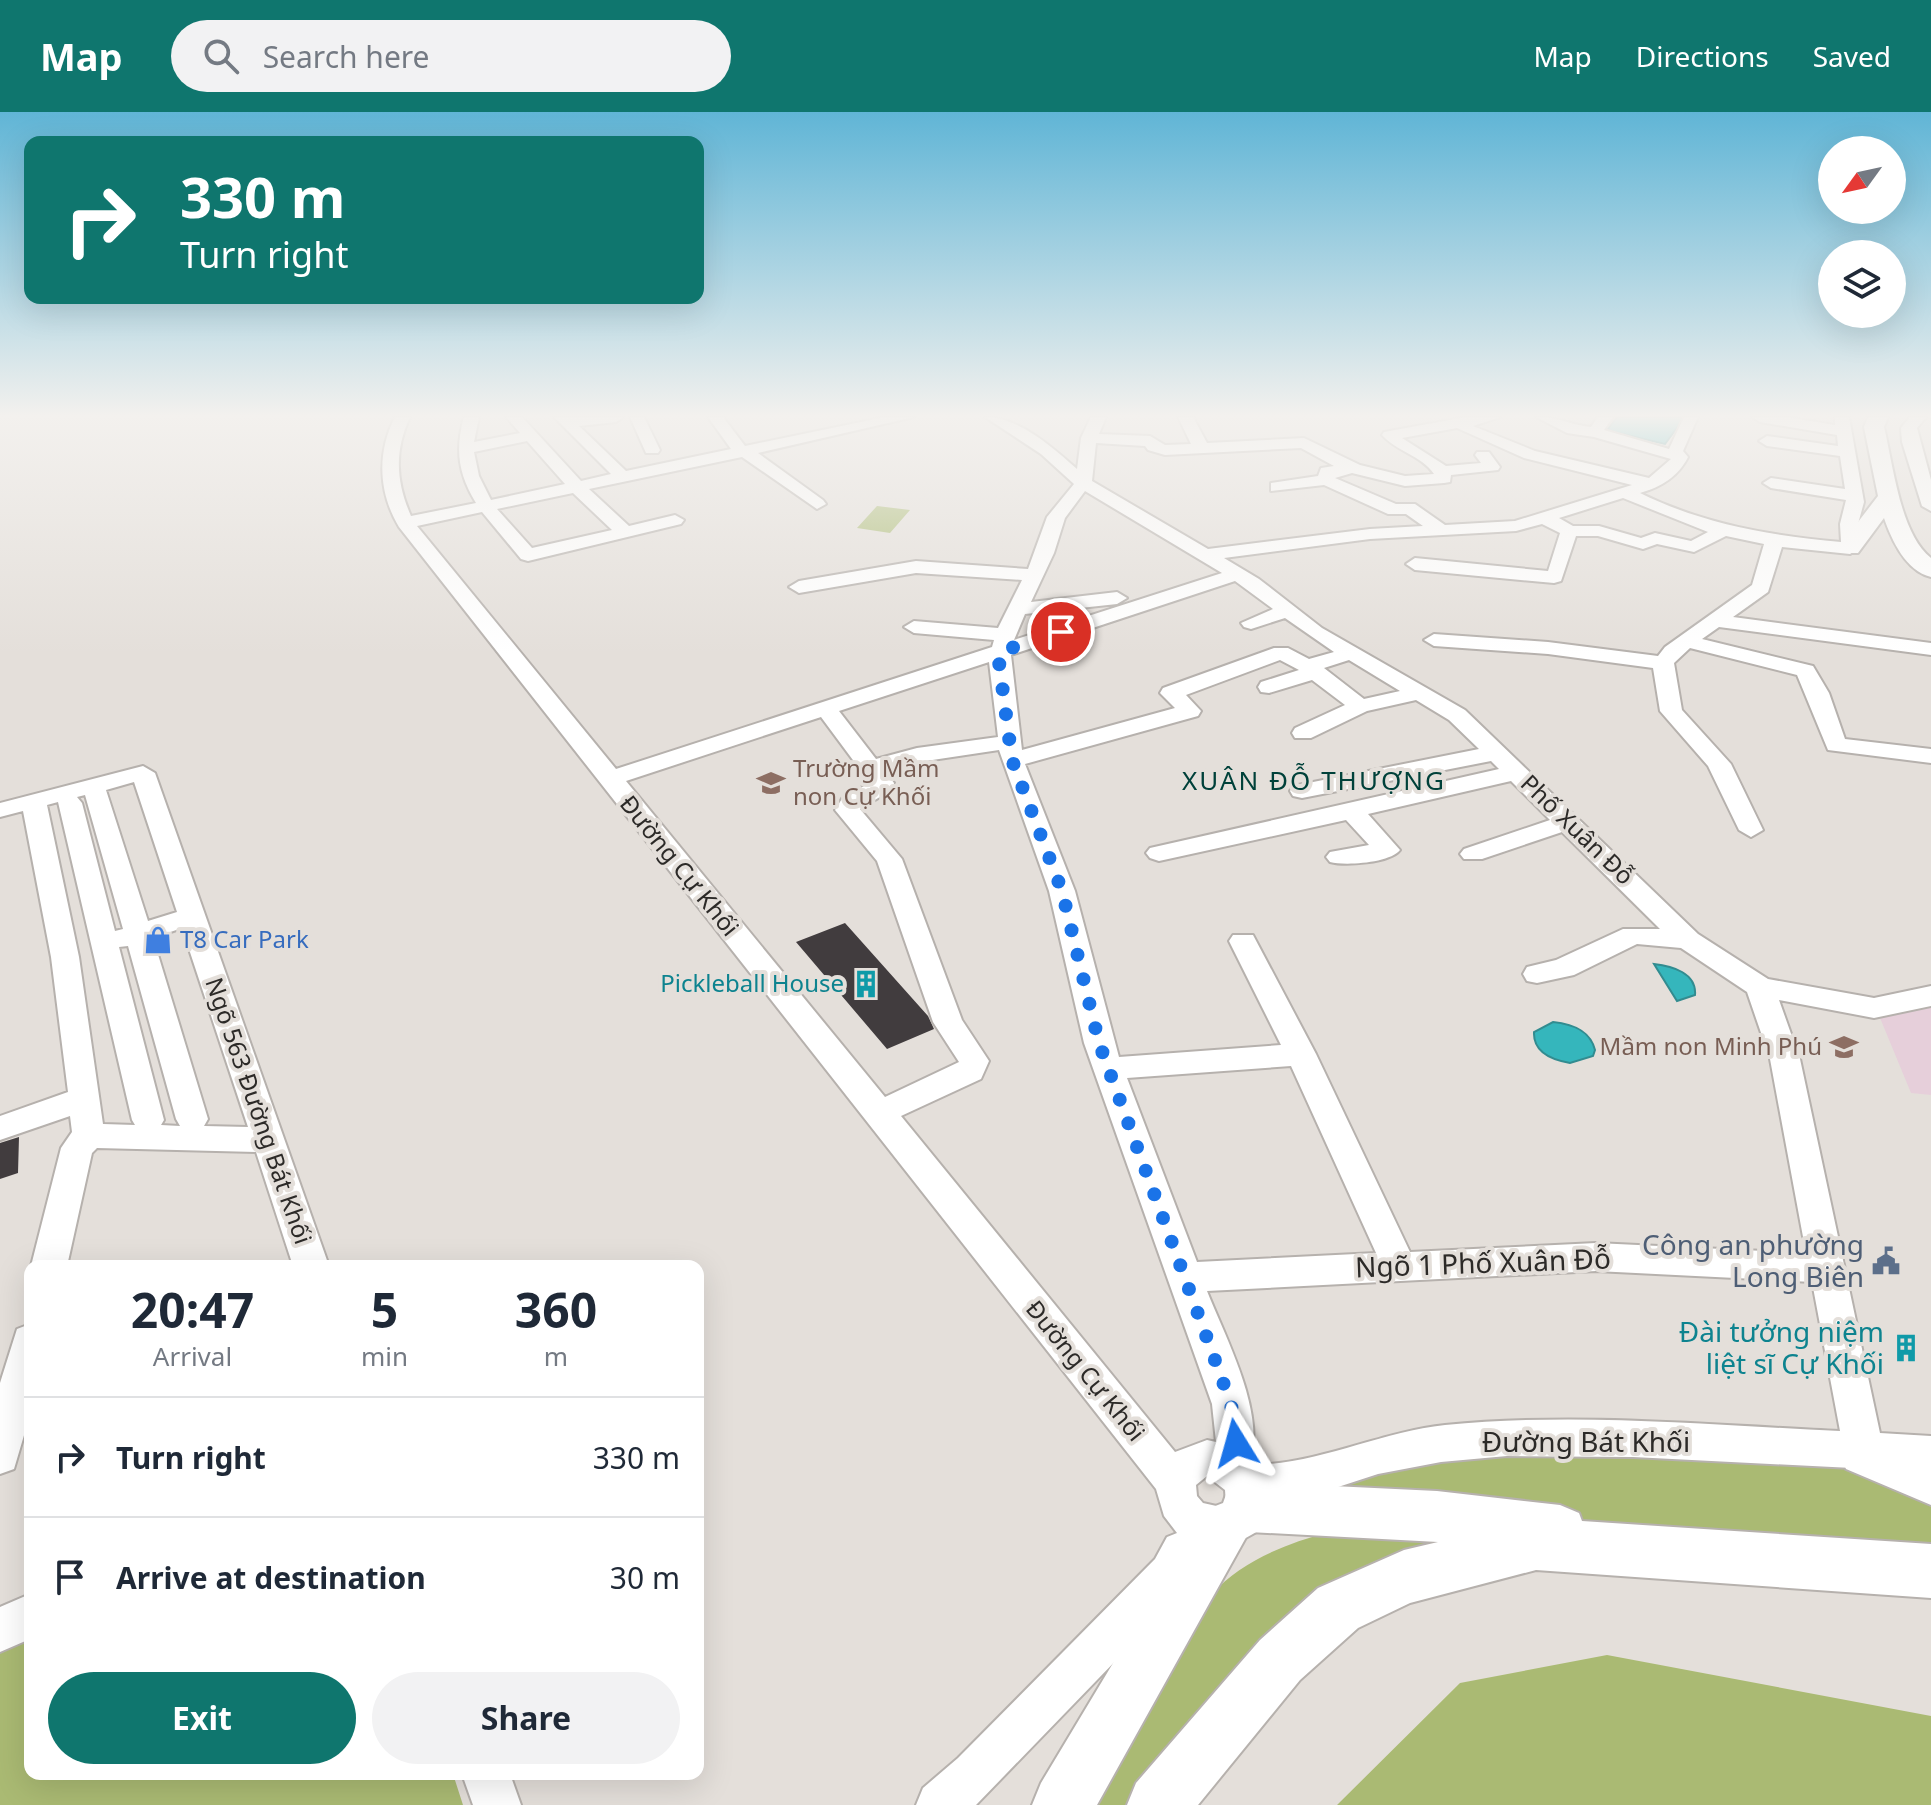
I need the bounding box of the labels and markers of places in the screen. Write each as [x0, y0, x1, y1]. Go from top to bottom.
pin [1027, 598, 1095, 666]
place label: Trường Mầm non Cự Khối [793, 751, 940, 812]
school or university icon: Trường Mầm non Cự Khối [756, 768, 786, 798]
place label: T8 Car Park [180, 922, 309, 955]
shop icon: T8 Car Park [143, 925, 173, 955]
place label: Pickleball House [660, 966, 844, 999]
building icon: Pickleball House [851, 969, 881, 999]
place label: Mầm non Minh Phú [1600, 1029, 1822, 1062]
school or university icon: Mầm non Minh Phú [1829, 1032, 1859, 1062]
place label: Công an phường Long Biên [1642, 1225, 1864, 1295]
public building icon: Công an phường Long Biên [1871, 1246, 1901, 1276]
place label: Đài tưởng niệm liệt sĩ Cự Khối [1679, 1312, 1884, 1382]
building icon: Đài tưởng niệm liệt sĩ Cự Khối [1891, 1333, 1921, 1363]

